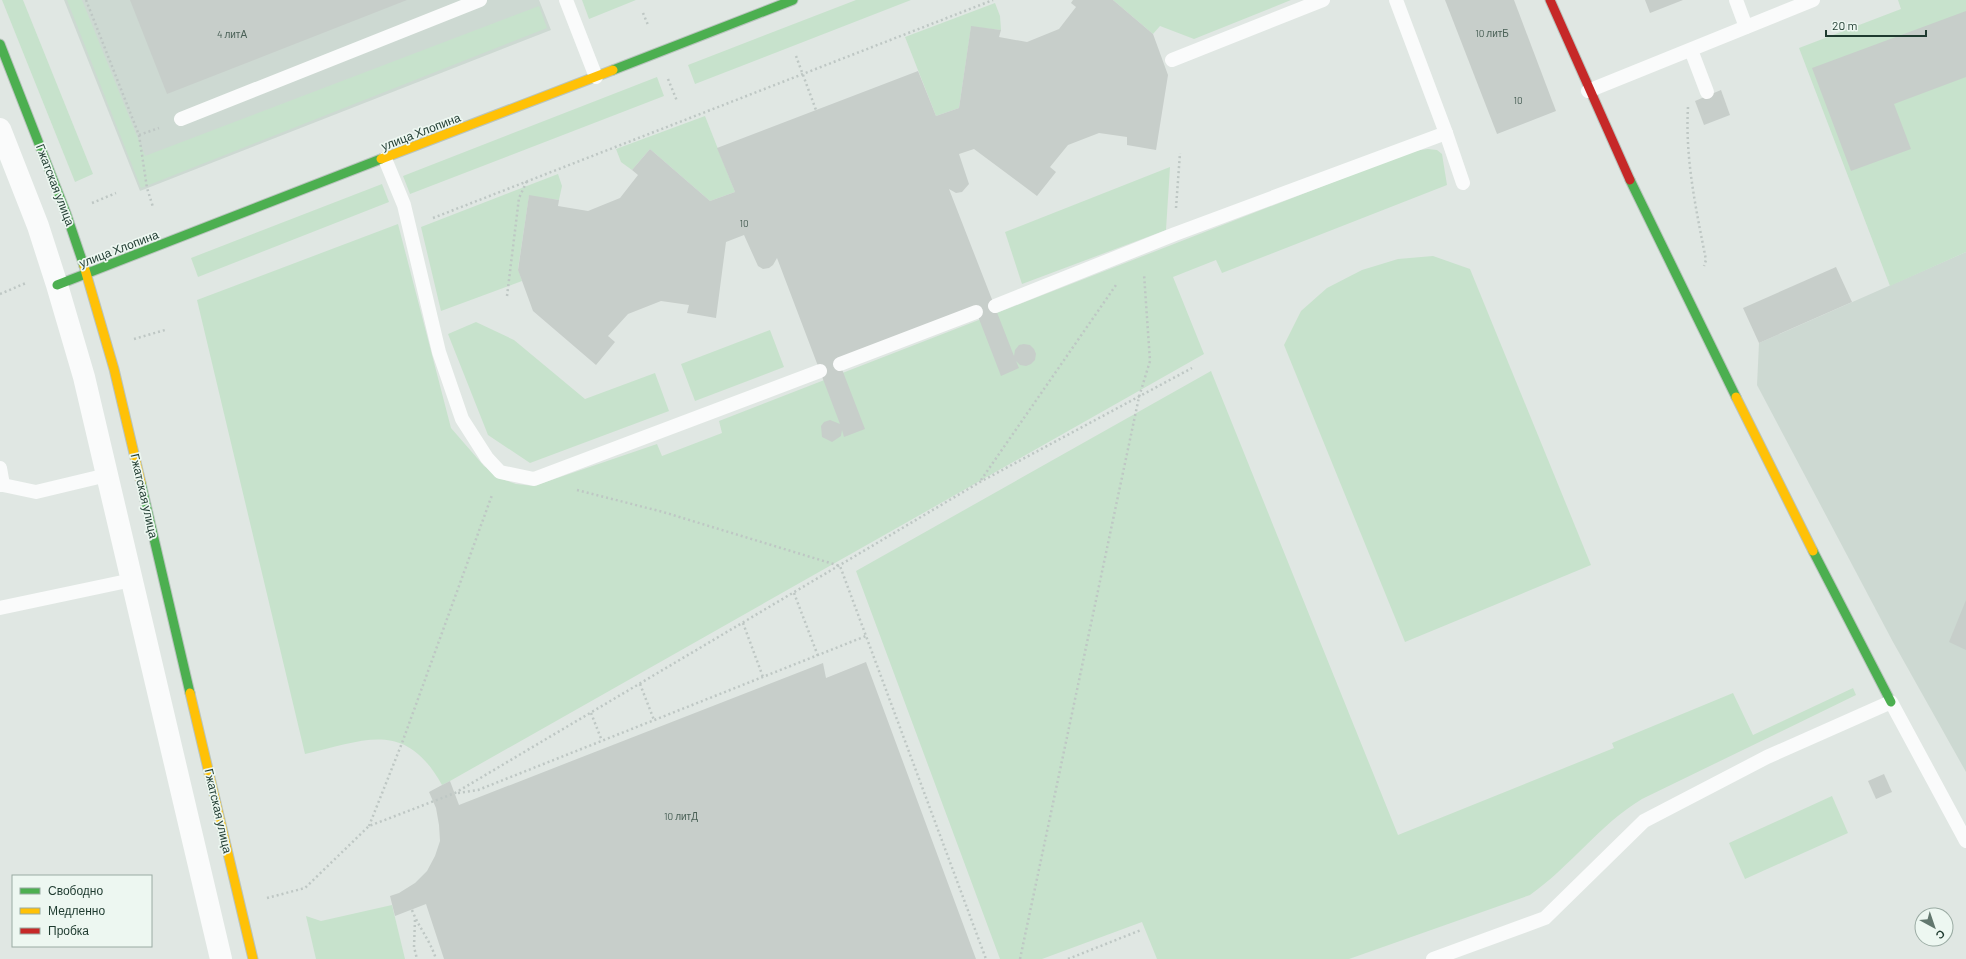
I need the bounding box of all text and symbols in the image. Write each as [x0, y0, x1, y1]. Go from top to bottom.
scale bar [1826, 12, 1926, 38]
text: 20 m [1832, 18, 1858, 32]
house number: 10 литБ [1475, 27, 1509, 39]
house number: 4 литА [217, 28, 247, 40]
house number: 10 [1513, 94, 1523, 106]
street label: улица Хлопина [379, 109, 463, 154]
street label: Гжатская улица [33, 142, 78, 228]
house number: 10 [739, 217, 749, 229]
street label: улица Хлопина [77, 226, 161, 271]
street label: Гжатская улица [127, 452, 162, 540]
street label: Гжатская улица [201, 767, 236, 855]
house number: 10 литД [664, 810, 698, 822]
legend [12, 875, 152, 947]
text: Свободно [48, 883, 103, 898]
text: Медленно [48, 903, 105, 918]
north arrow [1914, 907, 1954, 947]
text: Пробка [48, 923, 89, 938]
text: С [1933, 928, 1948, 943]

